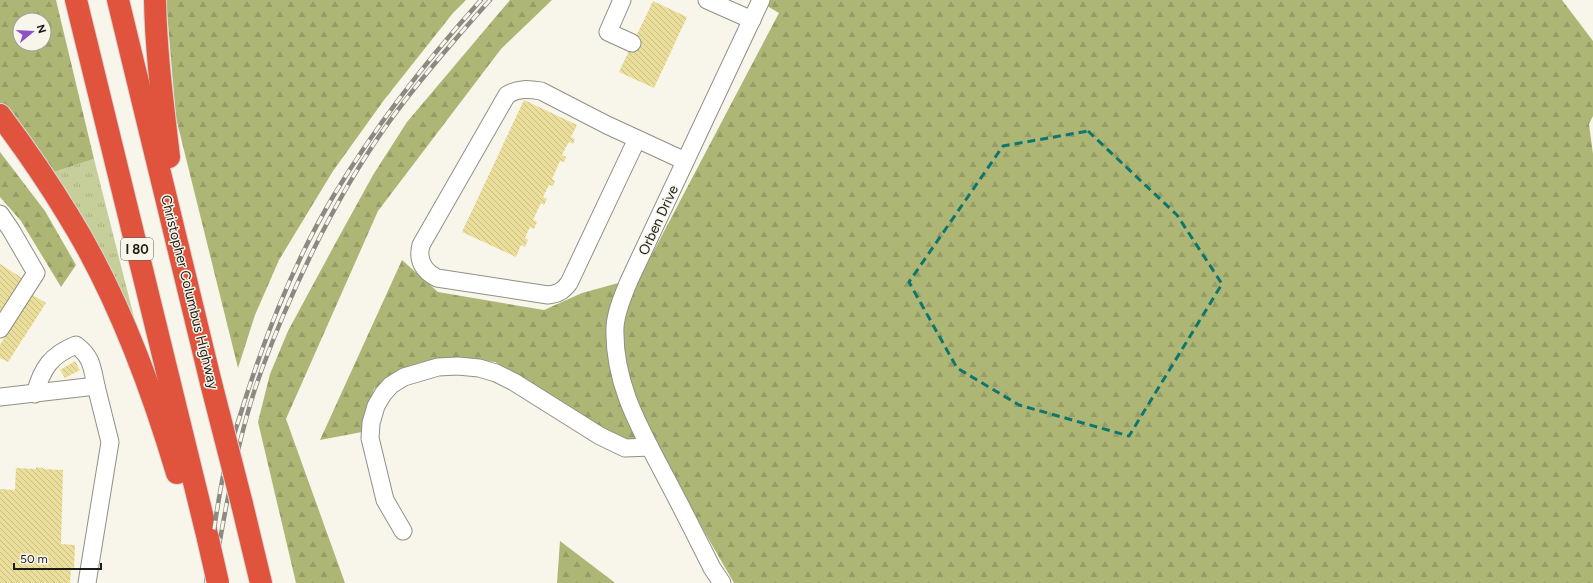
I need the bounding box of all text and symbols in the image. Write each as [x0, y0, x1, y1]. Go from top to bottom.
north arrow [12, 12, 52, 52]
text: N [34, 23, 49, 35]
street label: Orben Drive [635, 182, 682, 258]
street label: Christopher Columbus Highway [157, 193, 222, 392]
road number: I 80 [121, 238, 153, 260]
scale bar [14, 545, 101, 571]
text: 50 m [20, 552, 48, 566]

